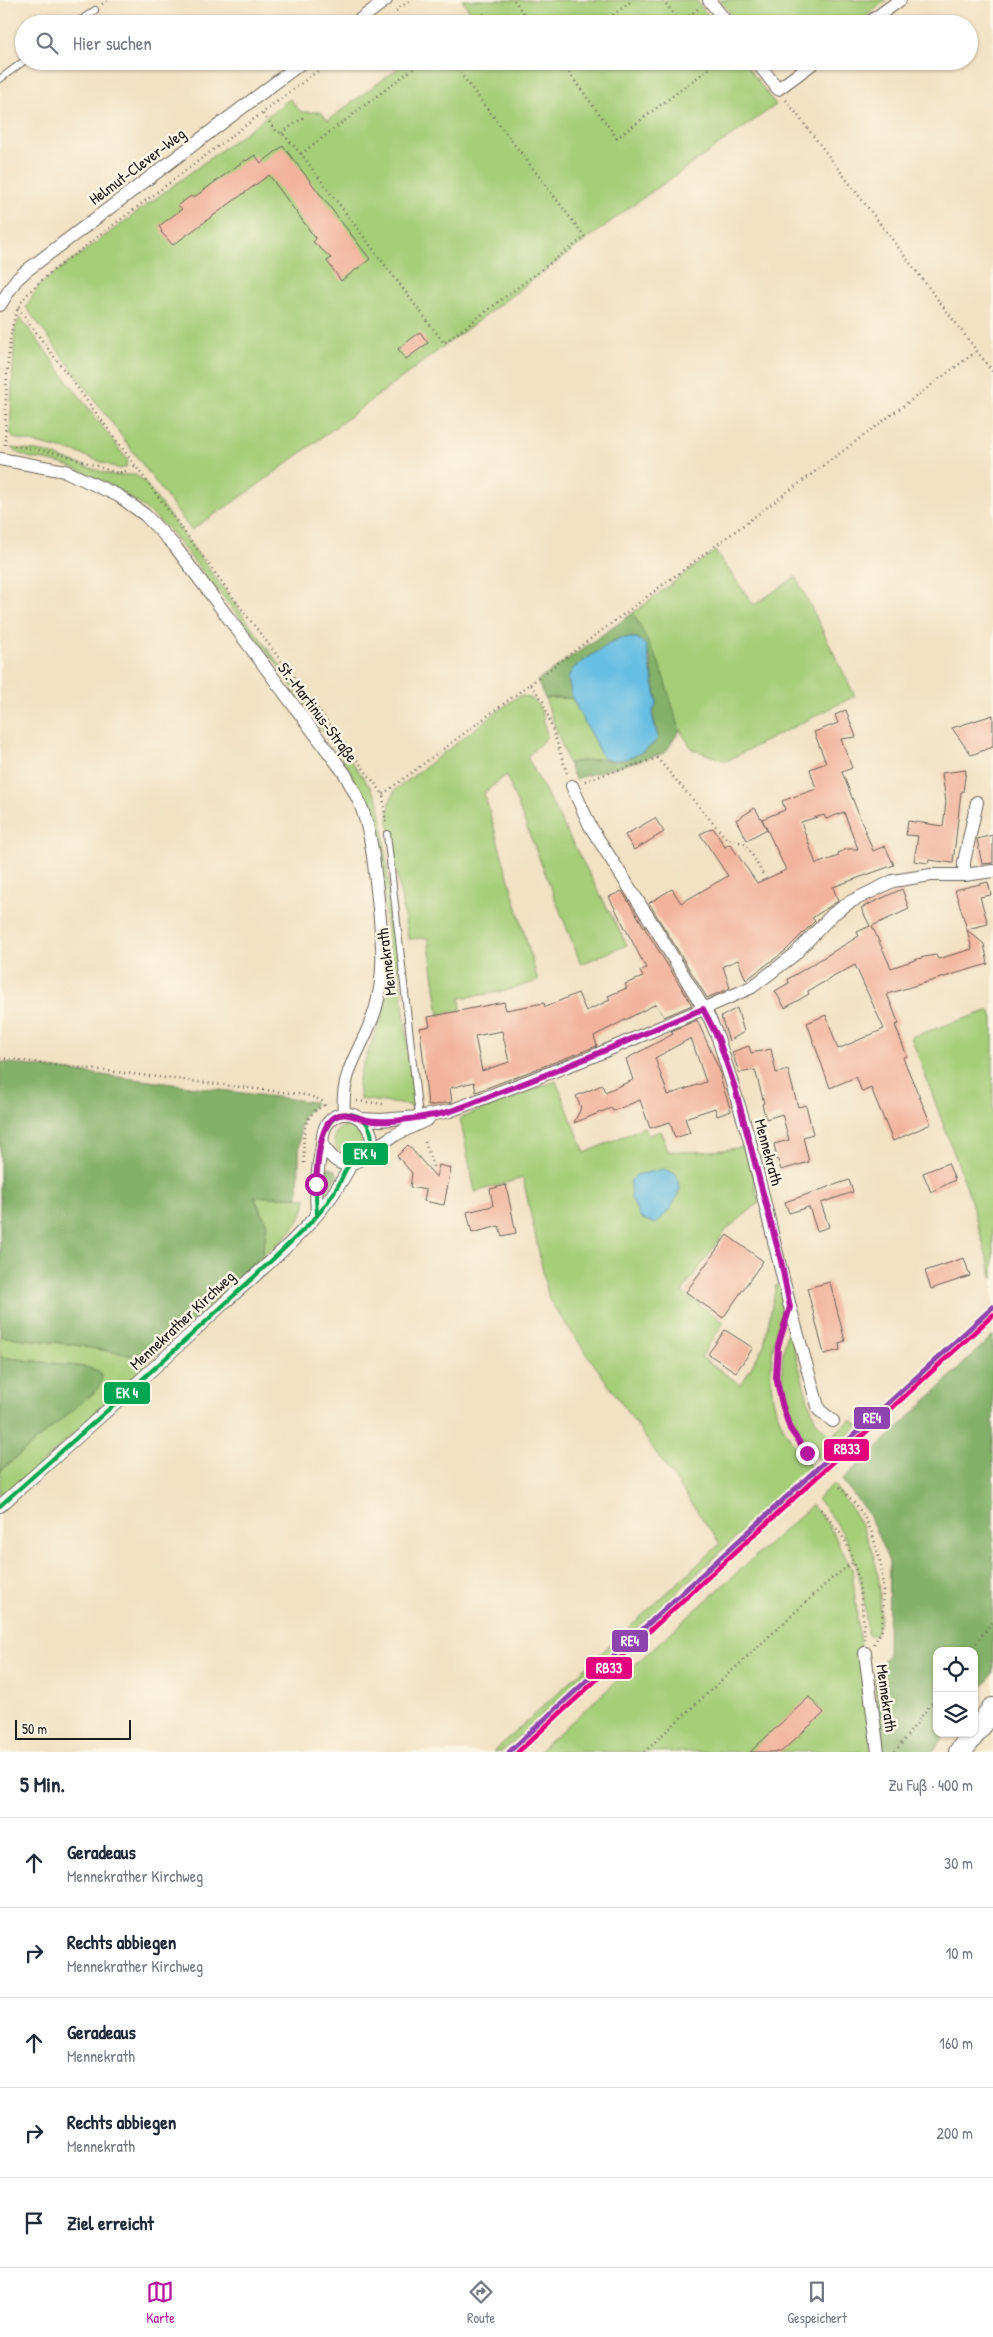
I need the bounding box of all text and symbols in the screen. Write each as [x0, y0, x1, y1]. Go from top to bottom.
search box [15, 15, 978, 70]
icon: search [33, 29, 61, 57]
text: Hier suchen [73, 30, 152, 56]
street label: Helmut-Clever-Weg [84, 122, 190, 210]
street label: St.-Martinus-Straße [273, 657, 363, 767]
street label: Mennekrath [371, 927, 401, 997]
street label: Mennekrath [750, 1116, 788, 1188]
line badge: EK 4 [342, 1142, 389, 1166]
text: EK 4 [354, 1144, 377, 1163]
route start [305, 1173, 328, 1196]
street label: Mennekrather Kirchweg [125, 1266, 239, 1374]
line badge: EK 4 [103, 1381, 151, 1405]
text: EK 4 [116, 1383, 139, 1402]
line badge: RE4 [853, 1406, 891, 1430]
text: RE4 [863, 1408, 882, 1427]
line badge: RB33 [823, 1438, 870, 1462]
text: RB33 [834, 1439, 861, 1458]
route end [796, 1442, 819, 1465]
line badge: RE4 [611, 1629, 649, 1653]
text: RE4 [621, 1631, 640, 1650]
map controls [933, 1647, 978, 1737]
button: locate [933, 1647, 978, 1692]
line badge: RB33 [585, 1656, 633, 1680]
text: RB33 [596, 1658, 623, 1677]
street label: Mennekrath [871, 1663, 903, 1733]
button: layers [933, 1692, 978, 1737]
scale bar [15, 1717, 131, 1740]
text: 50 m [22, 1719, 47, 1738]
text: 5 Min. [20, 1770, 65, 1799]
text: Zu Fuß · 400 m [888, 1774, 973, 1796]
text: Geradeaus [67, 1839, 136, 1865]
icon: ahead [20, 1849, 48, 1877]
text: 30 m [944, 1852, 973, 1874]
text: Mennekrather Kirchweg [67, 1865, 203, 1887]
text: Rechts abbiegen [67, 1929, 176, 1955]
icon: right [20, 1939, 48, 1967]
text: 10 m [945, 1942, 973, 1964]
text: Mennekrather Kirchweg [67, 1955, 203, 1977]
text: Geradeaus [67, 2019, 136, 2045]
icon: ahead [20, 2029, 48, 2057]
text: 160 m [939, 2032, 973, 2054]
text: Mennekrath [67, 2045, 135, 2067]
text: Rechts abbiegen [67, 2109, 176, 2135]
icon: right [20, 2119, 48, 2147]
text: 200 m [937, 2122, 973, 2144]
text: Mennekrath [67, 2135, 135, 2157]
icon: arrive [20, 2209, 48, 2237]
text: Ziel erreicht [67, 2210, 154, 2236]
tab: Karte [146, 2278, 175, 2327]
tab: Route [467, 2278, 495, 2327]
tab: Gespeichert [787, 2278, 847, 2327]

